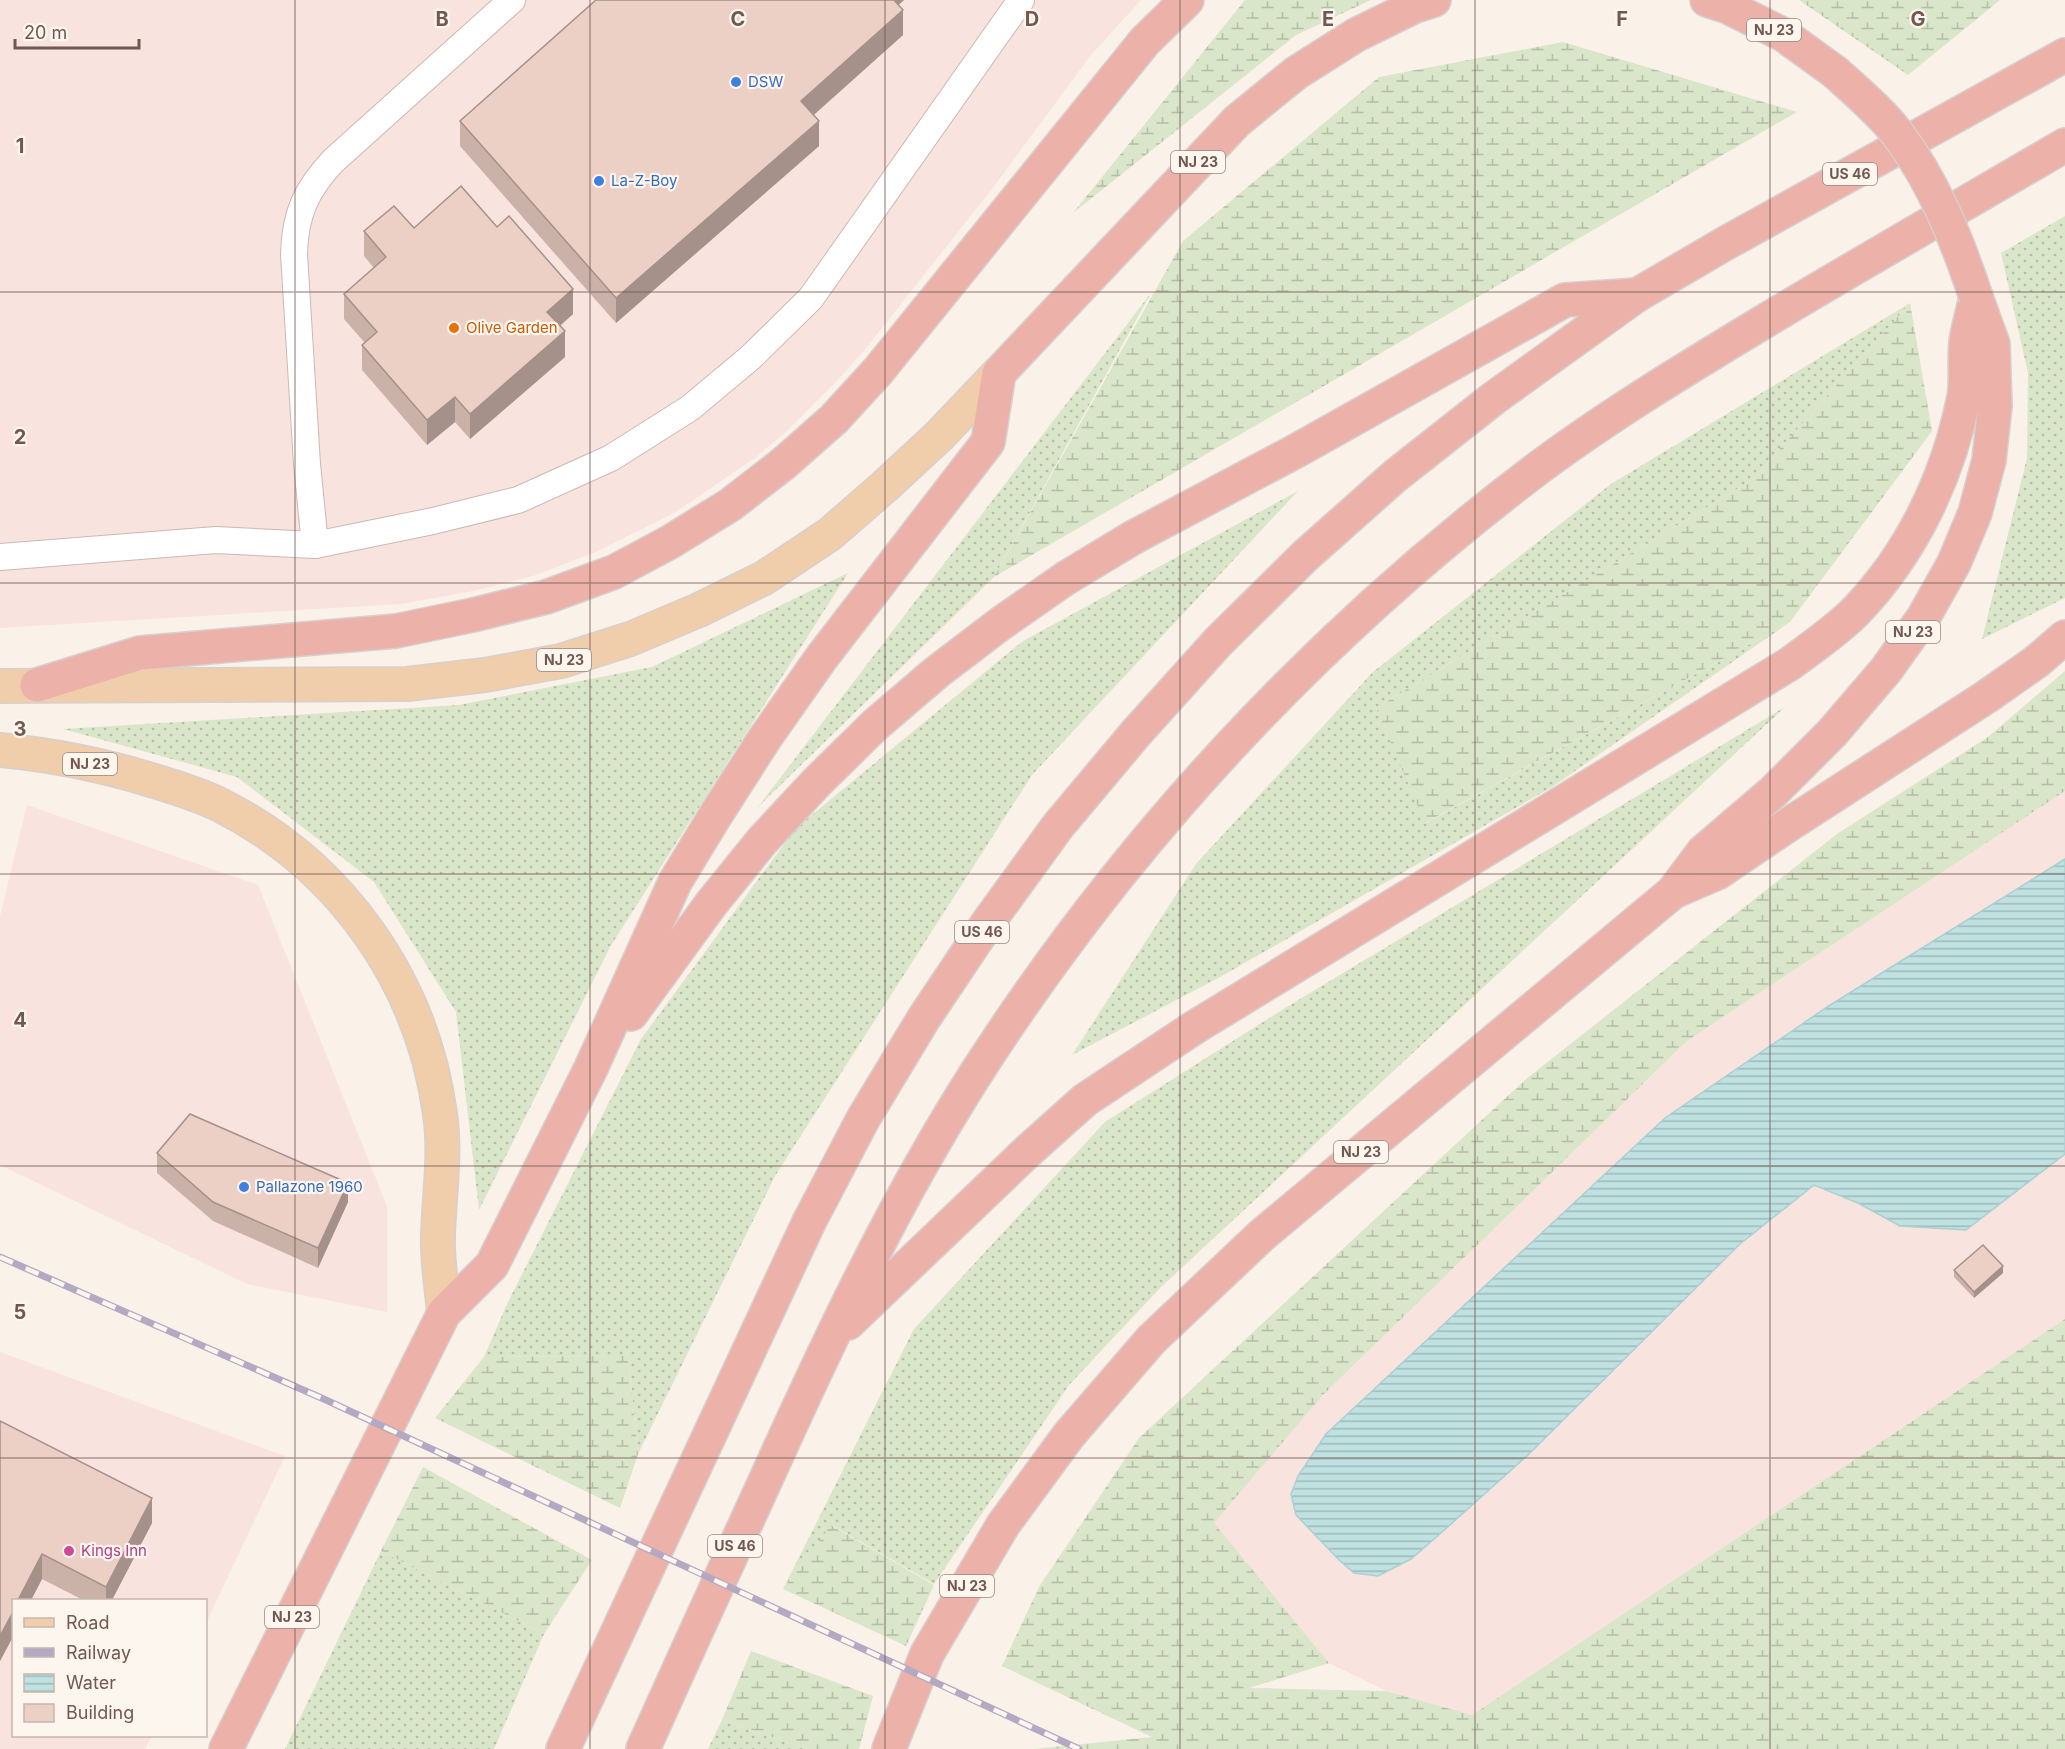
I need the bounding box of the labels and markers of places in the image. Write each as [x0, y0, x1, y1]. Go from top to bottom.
place label: DSW [748, 72, 783, 91]
marker: DSW [729, 75, 743, 89]
place label: La-Z-Boy [611, 171, 678, 190]
marker: La-Z-Boy [592, 174, 606, 188]
place label: Olive Garden [466, 318, 558, 337]
marker: Olive Garden [447, 321, 461, 335]
place label: Pallazone 1960 [256, 1177, 363, 1196]
marker: Pallazone 1960 [237, 1180, 251, 1194]
place label: Kings Inn [81, 1541, 147, 1560]
marker: Kings Inn [62, 1544, 76, 1558]

